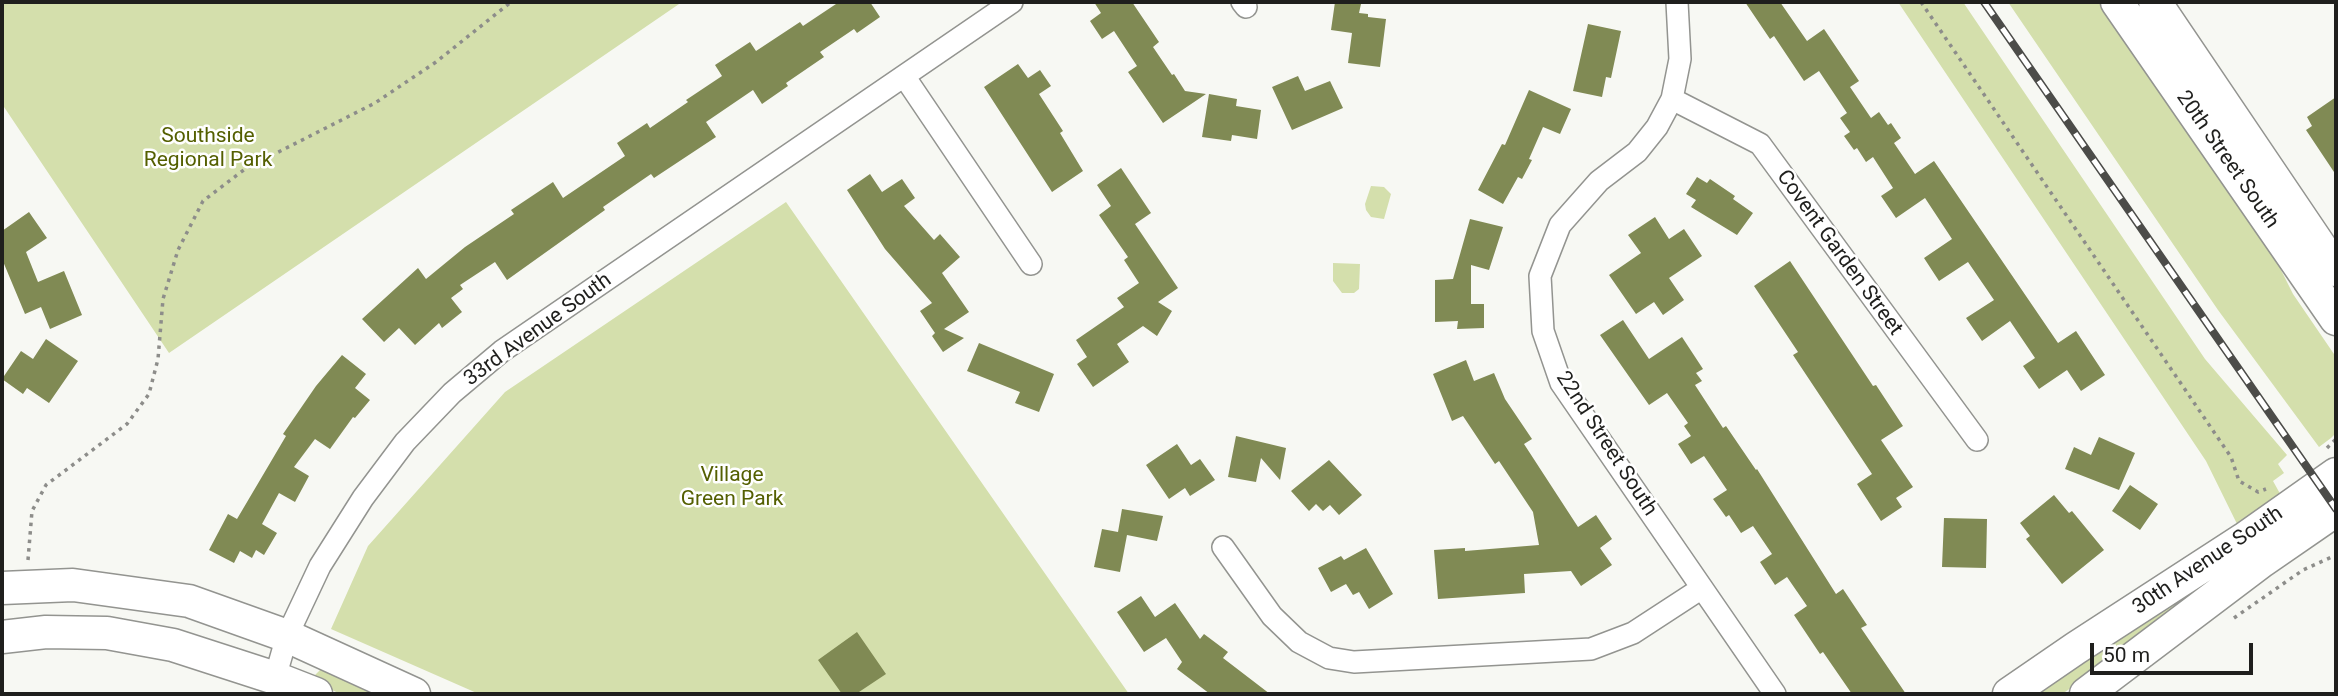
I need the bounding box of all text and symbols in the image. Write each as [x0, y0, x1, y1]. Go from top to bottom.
street label: 20th Street South [2170, 86, 2284, 234]
park label: Southside Regional Park [144, 124, 272, 174]
street label: Covent Garden Street [1771, 165, 1907, 341]
street label: 33rd Avenue South [459, 268, 617, 392]
street label: 22nd Street South [1550, 367, 1662, 521]
park label: Village Green Park [681, 463, 783, 513]
street label: 30th Avenue South [2128, 501, 2288, 621]
scale bar [2093, 630, 2256, 674]
text: 50 m [2103, 643, 2150, 667]

